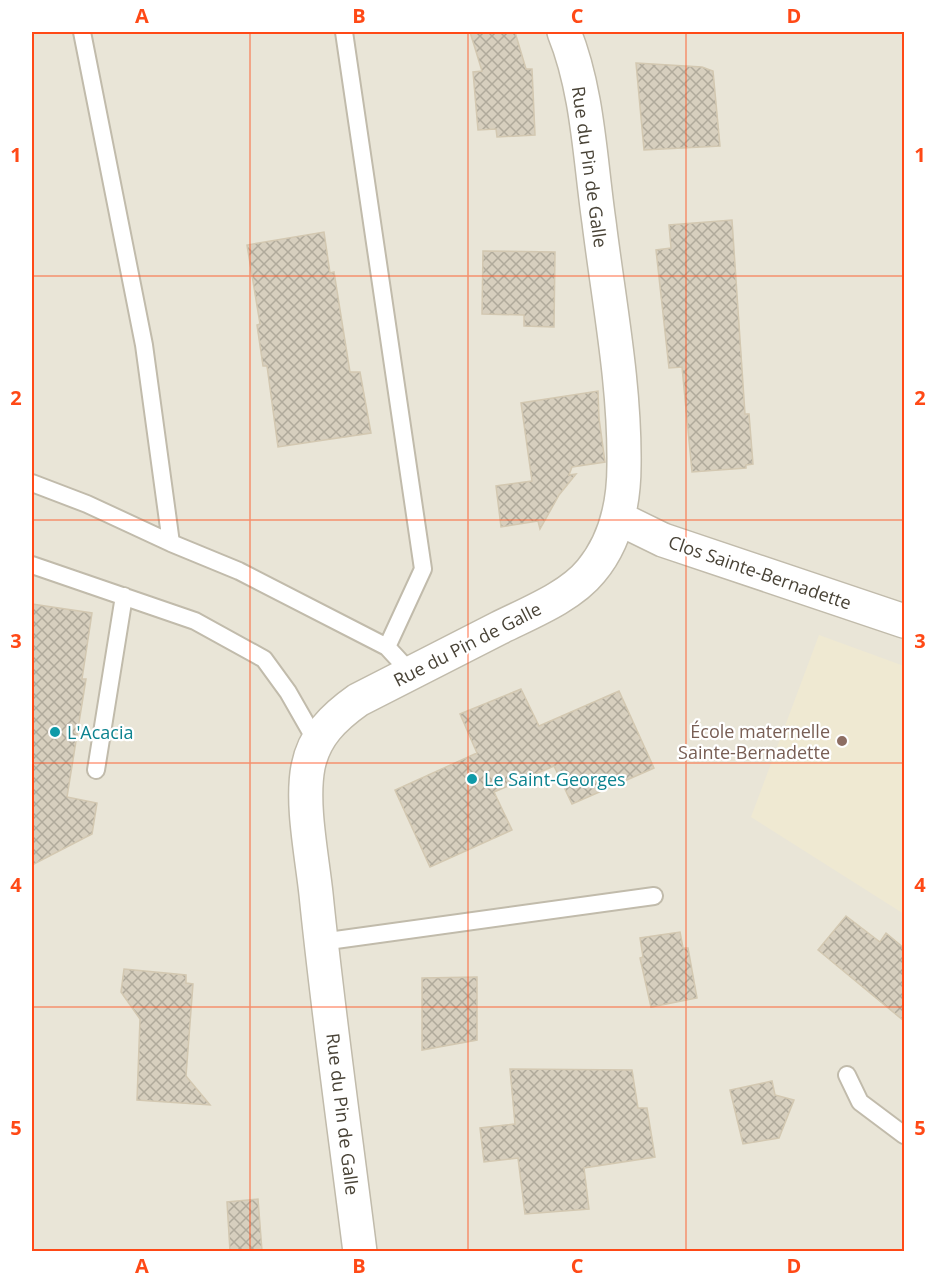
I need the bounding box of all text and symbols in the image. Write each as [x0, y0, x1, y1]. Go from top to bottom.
text: A [135, 2, 149, 29]
text: B [352, 2, 366, 29]
text: C [571, 2, 584, 29]
text: D [787, 2, 801, 29]
street label: Rue du Pin de Galle [567, 85, 613, 249]
text: 1 [10, 141, 22, 168]
text: 1 [914, 141, 926, 168]
text: 2 [10, 384, 22, 411]
text: 2 [914, 384, 926, 411]
street label: Clos Sainte-Bernadette [665, 529, 855, 615]
street label: Rue du Pin de Galle [389, 596, 545, 692]
text: 3 [10, 627, 22, 654]
text: 3 [914, 627, 926, 654]
place label: École maternelle Sainte-Bernadette [678, 719, 830, 764]
place label: L'Acacia [67, 720, 134, 744]
marker: L'Acacia [48, 725, 62, 739]
marker: École maternelle Sainte-Bernadette [835, 734, 849, 748]
place label: Le Saint-Georges [484, 767, 626, 791]
marker: Le Saint-Georges [465, 772, 479, 786]
text: 4 [10, 871, 22, 898]
text: 4 [914, 871, 926, 898]
street label: Rue du Pin de Galle [321, 1032, 365, 1196]
text: 5 [10, 1114, 22, 1141]
text: 5 [914, 1114, 926, 1141]
text: A [135, 1252, 149, 1279]
text: B [352, 1252, 366, 1279]
text: C [571, 1252, 584, 1279]
text: D [787, 1252, 801, 1279]

